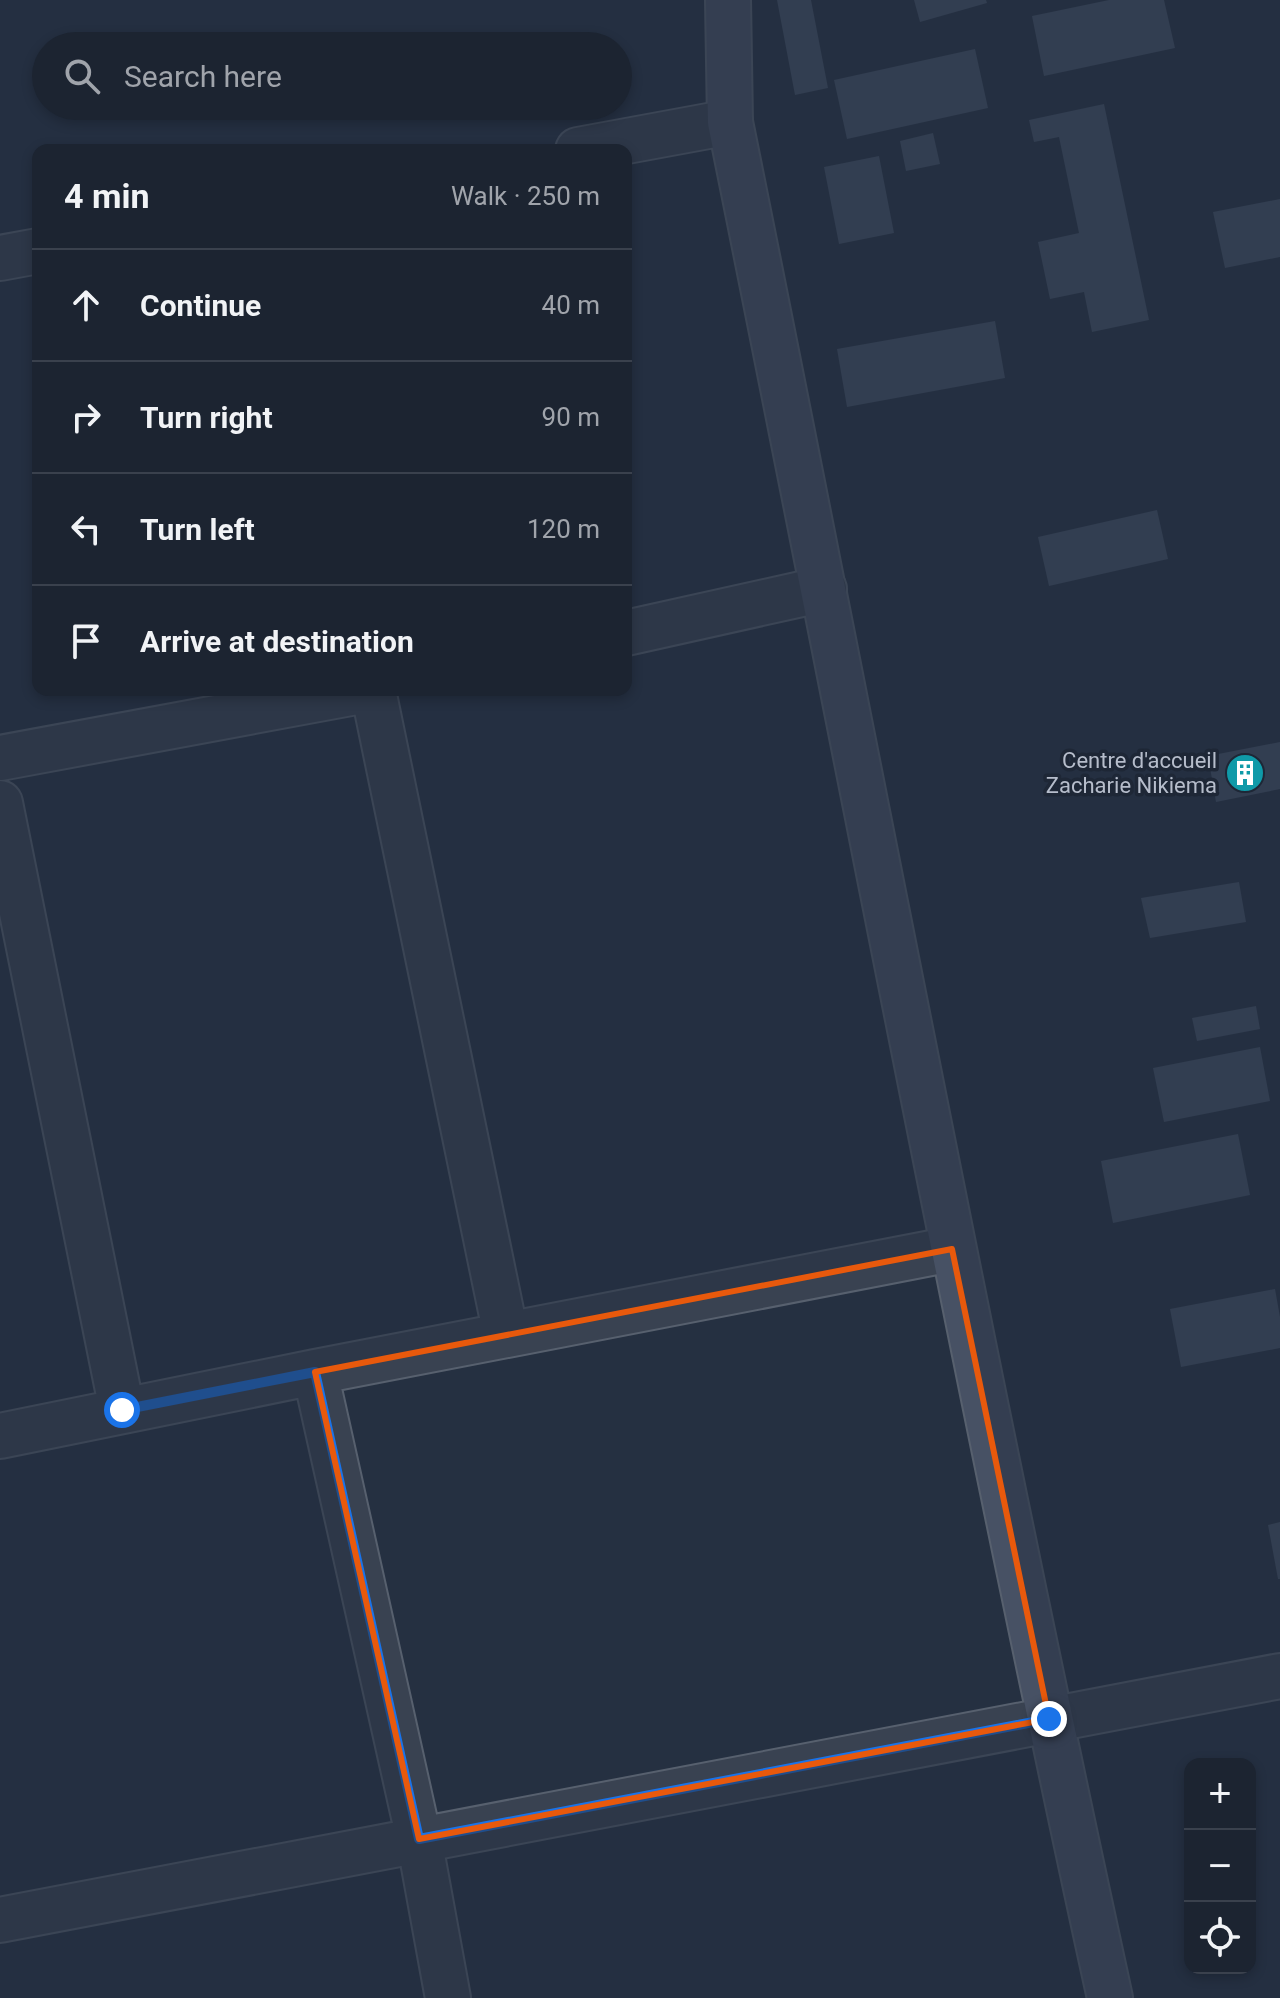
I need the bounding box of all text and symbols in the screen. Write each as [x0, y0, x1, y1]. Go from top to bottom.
search box [32, 32, 632, 120]
icon: search [60, 54, 104, 98]
text: Search here [124, 59, 282, 94]
text: 4 min [64, 176, 149, 216]
text: Walk · 250 m [451, 181, 600, 211]
icon: ahead [64, 283, 108, 327]
text: Continue [140, 288, 261, 323]
text: 40 m [542, 290, 600, 320]
icon: right [64, 395, 108, 439]
text: Turn right [140, 400, 273, 435]
text: 90 m [542, 402, 600, 432]
icon: left [64, 507, 108, 551]
text: Turn left [140, 512, 255, 547]
text: 120 m [527, 514, 600, 544]
icon: arrive [64, 619, 108, 663]
text: Arrive at destination [140, 624, 414, 659]
place label: Centre d'accueil Zacharie Nikiema [1046, 748, 1217, 798]
building icon: Centre d'accueil Zacharie Nikiema [1224, 752, 1266, 794]
route start [104, 1392, 140, 1428]
route end [1031, 1701, 1067, 1737]
map controls [1184, 1758, 1256, 1974]
button: + [1184, 1758, 1256, 1830]
button: − [1184, 1830, 1256, 1902]
button: locate [1184, 1902, 1256, 1974]

